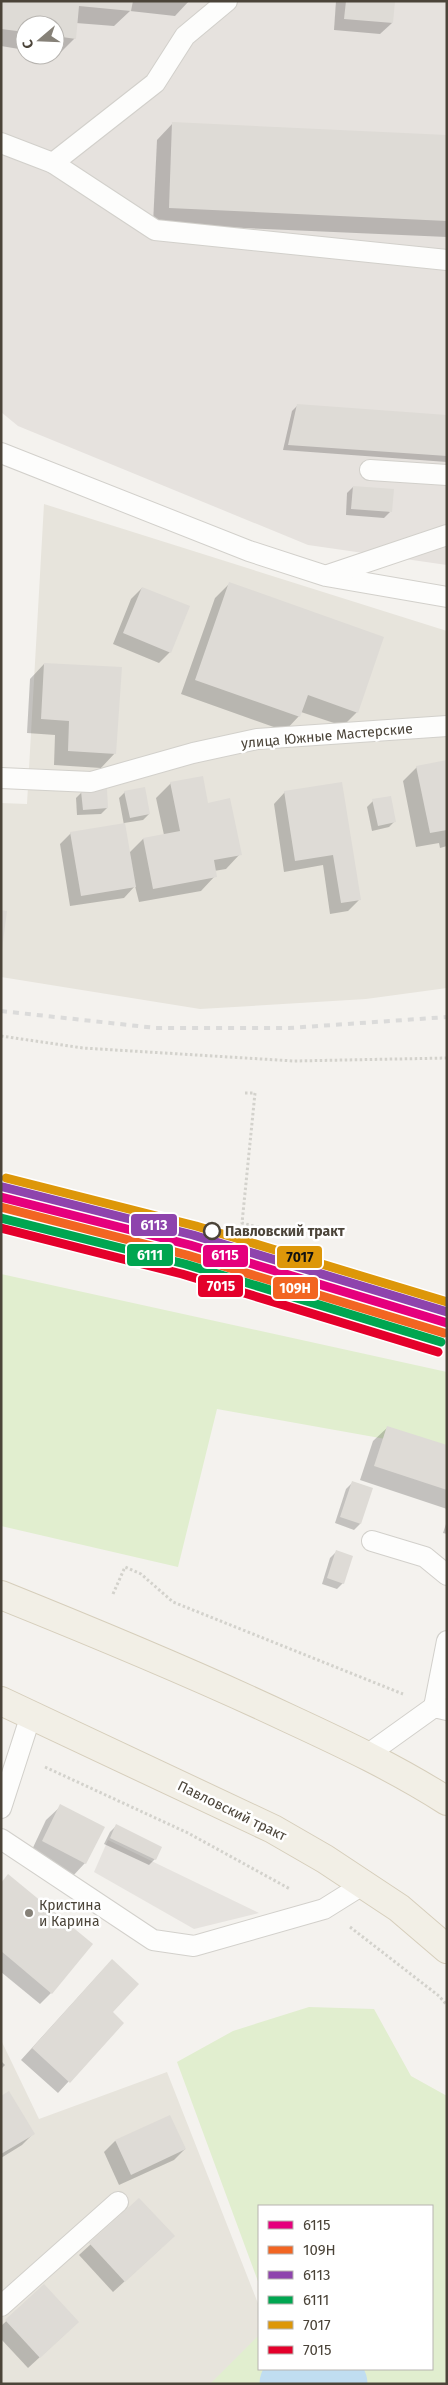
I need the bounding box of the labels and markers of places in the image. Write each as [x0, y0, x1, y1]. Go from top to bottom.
marker: Павловский тракт [203, 1222, 221, 1240]
place label: Павловский тракт [225, 1223, 345, 1240]
place label: Кристина и Карина [39, 1897, 101, 1930]
marker: Кристина и Карина [23, 1907, 35, 1919]

